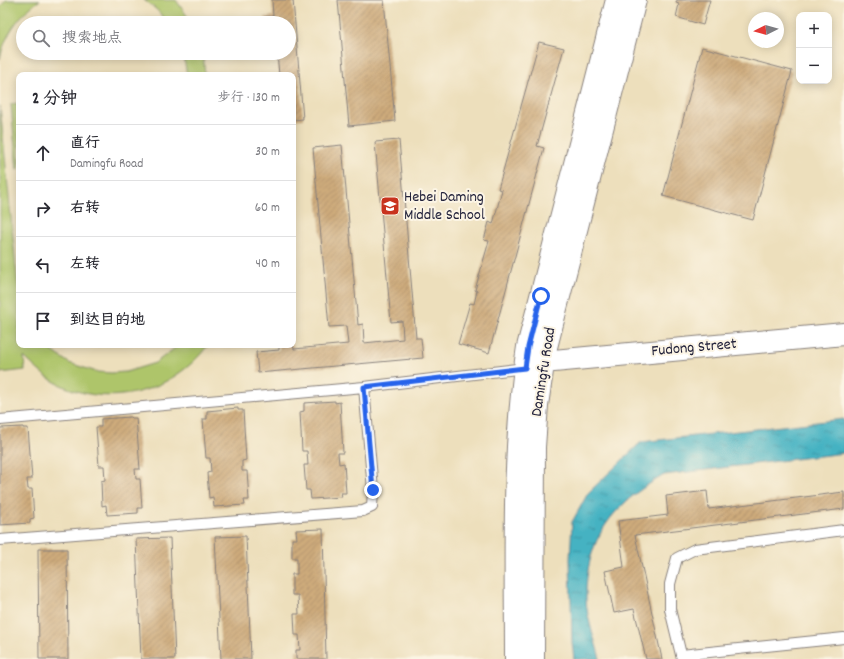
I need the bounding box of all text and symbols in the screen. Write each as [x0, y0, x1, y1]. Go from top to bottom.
north arrow [748, 12, 784, 48]
map controls [796, 12, 832, 84]
button: + [796, 12, 832, 48]
search box [16, 16, 296, 60]
icon: search [30, 27, 52, 49]
text: 搜索地点 [62, 28, 122, 50]
button: − [796, 48, 832, 84]
text: 2 分钟 [32, 88, 77, 112]
text: 步行 · 130 m [217, 89, 280, 108]
text: 直行 [70, 133, 100, 155]
icon: ahead [32, 142, 54, 164]
text: 30 m [255, 143, 280, 162]
text: Damingfu Road [70, 155, 143, 174]
place label: Hebei Daming Middle School [404, 186, 485, 227]
school or university icon: Hebei Daming Middle School [379, 195, 401, 217]
icon: right [32, 198, 54, 220]
text: 右转 [70, 198, 100, 220]
text: 60 m [255, 199, 280, 218]
icon: left [32, 254, 54, 276]
text: 左转 [70, 254, 100, 276]
text: 40 m [256, 255, 280, 274]
route start [532, 287, 550, 305]
icon: arrive [32, 310, 54, 332]
text: 到达目的地 [70, 310, 145, 332]
street label: Damingfu Road [526, 326, 562, 418]
street label: Fudong Street [650, 333, 738, 363]
route end [364, 481, 382, 499]

